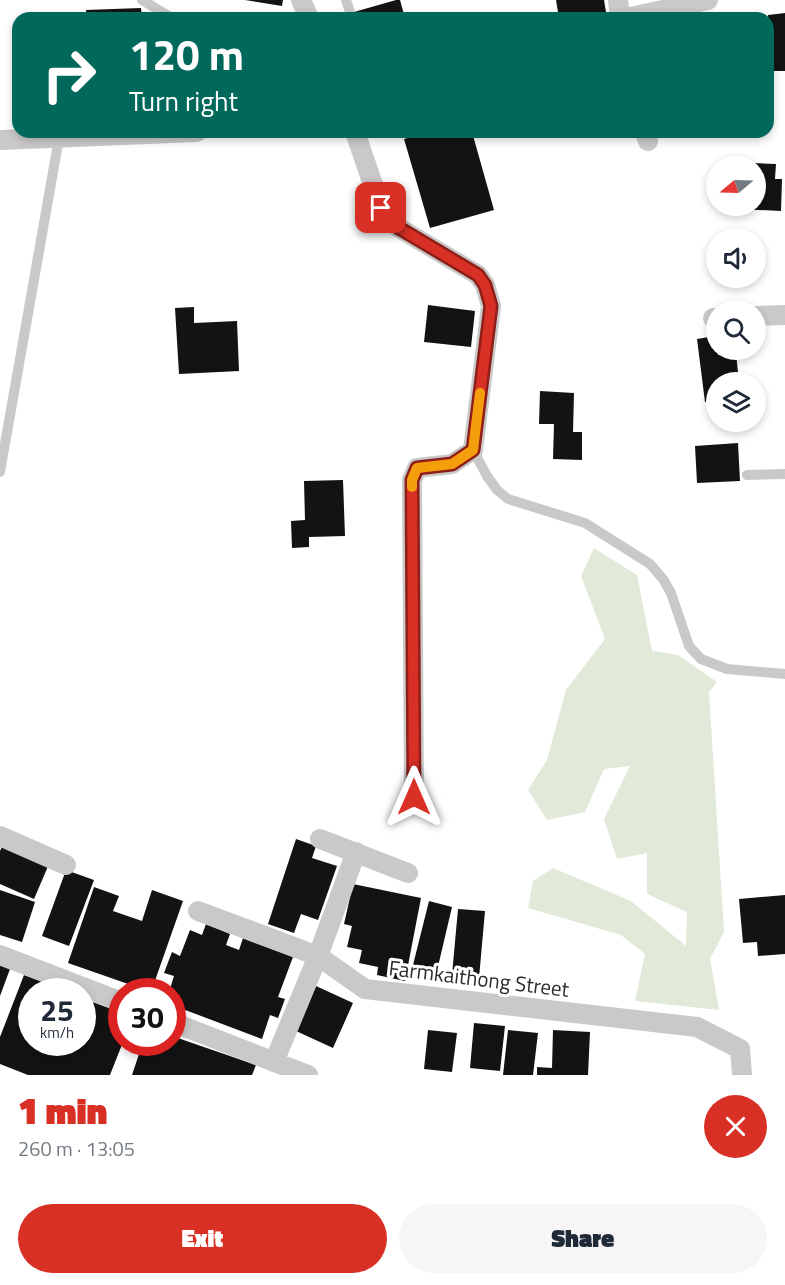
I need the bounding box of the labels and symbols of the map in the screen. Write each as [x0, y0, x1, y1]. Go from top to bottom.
north arrow [706, 156, 766, 216]
pin [355, 182, 406, 233]
position arrow [382, 765, 446, 829]
street label: Farmkaithong Street [387, 951, 572, 1005]
speed limit sign: 30 [108, 978, 186, 1056]

